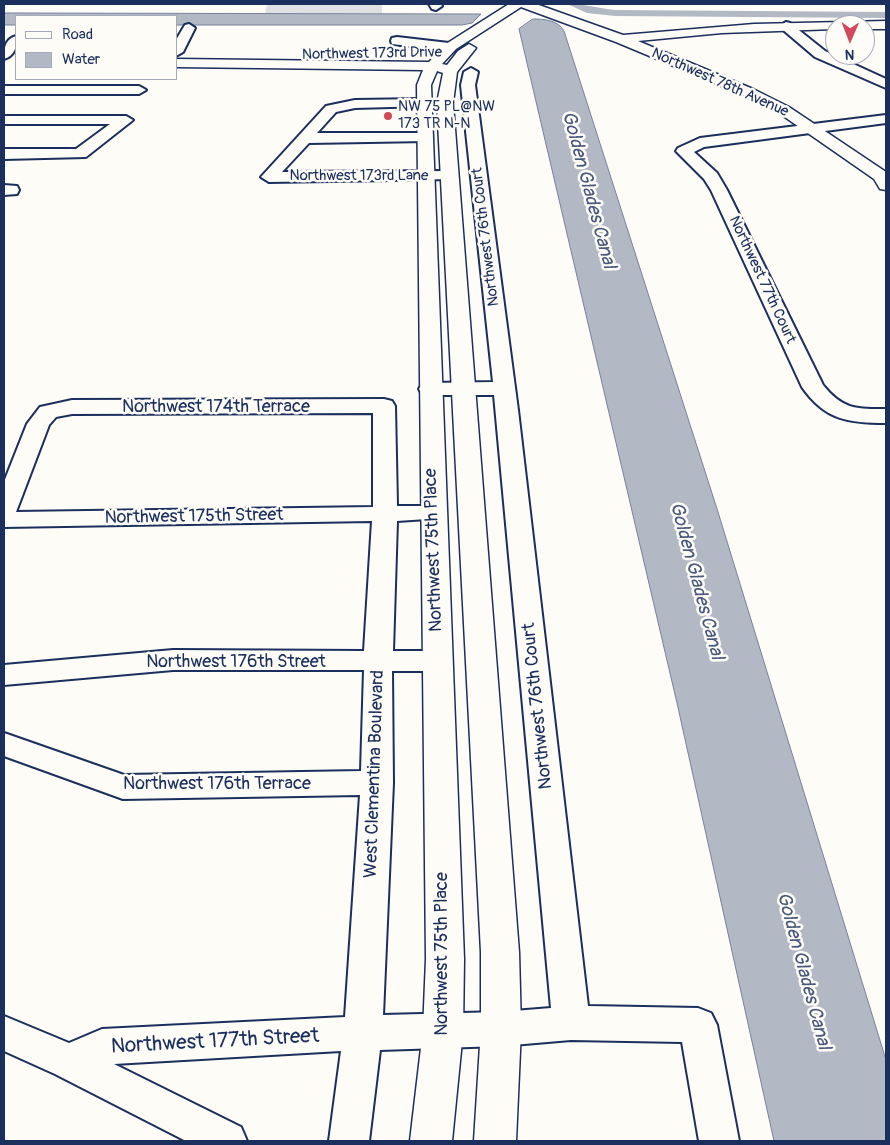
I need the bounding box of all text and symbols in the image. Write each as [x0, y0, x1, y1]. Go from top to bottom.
legend [15, 15, 178, 80]
north arrow [825, 15, 875, 65]
text: Road [62, 25, 93, 44]
street label: Northwest 173rd Drive [302, 44, 442, 64]
street label: Northwest 78th Avenue [649, 45, 791, 121]
text: N [845, 46, 855, 63]
text: Water [62, 50, 100, 69]
place label: NW 75 PL@NW 173 TR N-N [398, 98, 495, 133]
water label: Golden Glades Canal [556, 109, 620, 271]
marker: NW 75 PL@NW 173 TR N-N [382, 110, 394, 122]
street label: Northwest 173rd Lane [290, 167, 428, 185]
street label: Northwest 76th Court [469, 167, 503, 307]
street label: Northwest 77th Court [725, 213, 799, 347]
street label: Northwest 174th Terrace [122, 396, 310, 418]
street label: Northwest 75th Place [420, 468, 448, 632]
water label: Golden Glades Canal [664, 500, 728, 662]
street label: Northwest 175th Street [104, 505, 284, 529]
street label: Northwest 76th Court [519, 622, 557, 790]
street label: Northwest 176th Street [146, 651, 326, 673]
street label: West Clementina Boulevard [361, 670, 389, 878]
street label: Northwest 176th Terrace [123, 773, 311, 795]
street label: Northwest 75th Place [431, 872, 453, 1036]
water label: Golden Glades Canal [771, 890, 835, 1052]
street label: Northwest 177th Street [110, 1024, 320, 1060]

